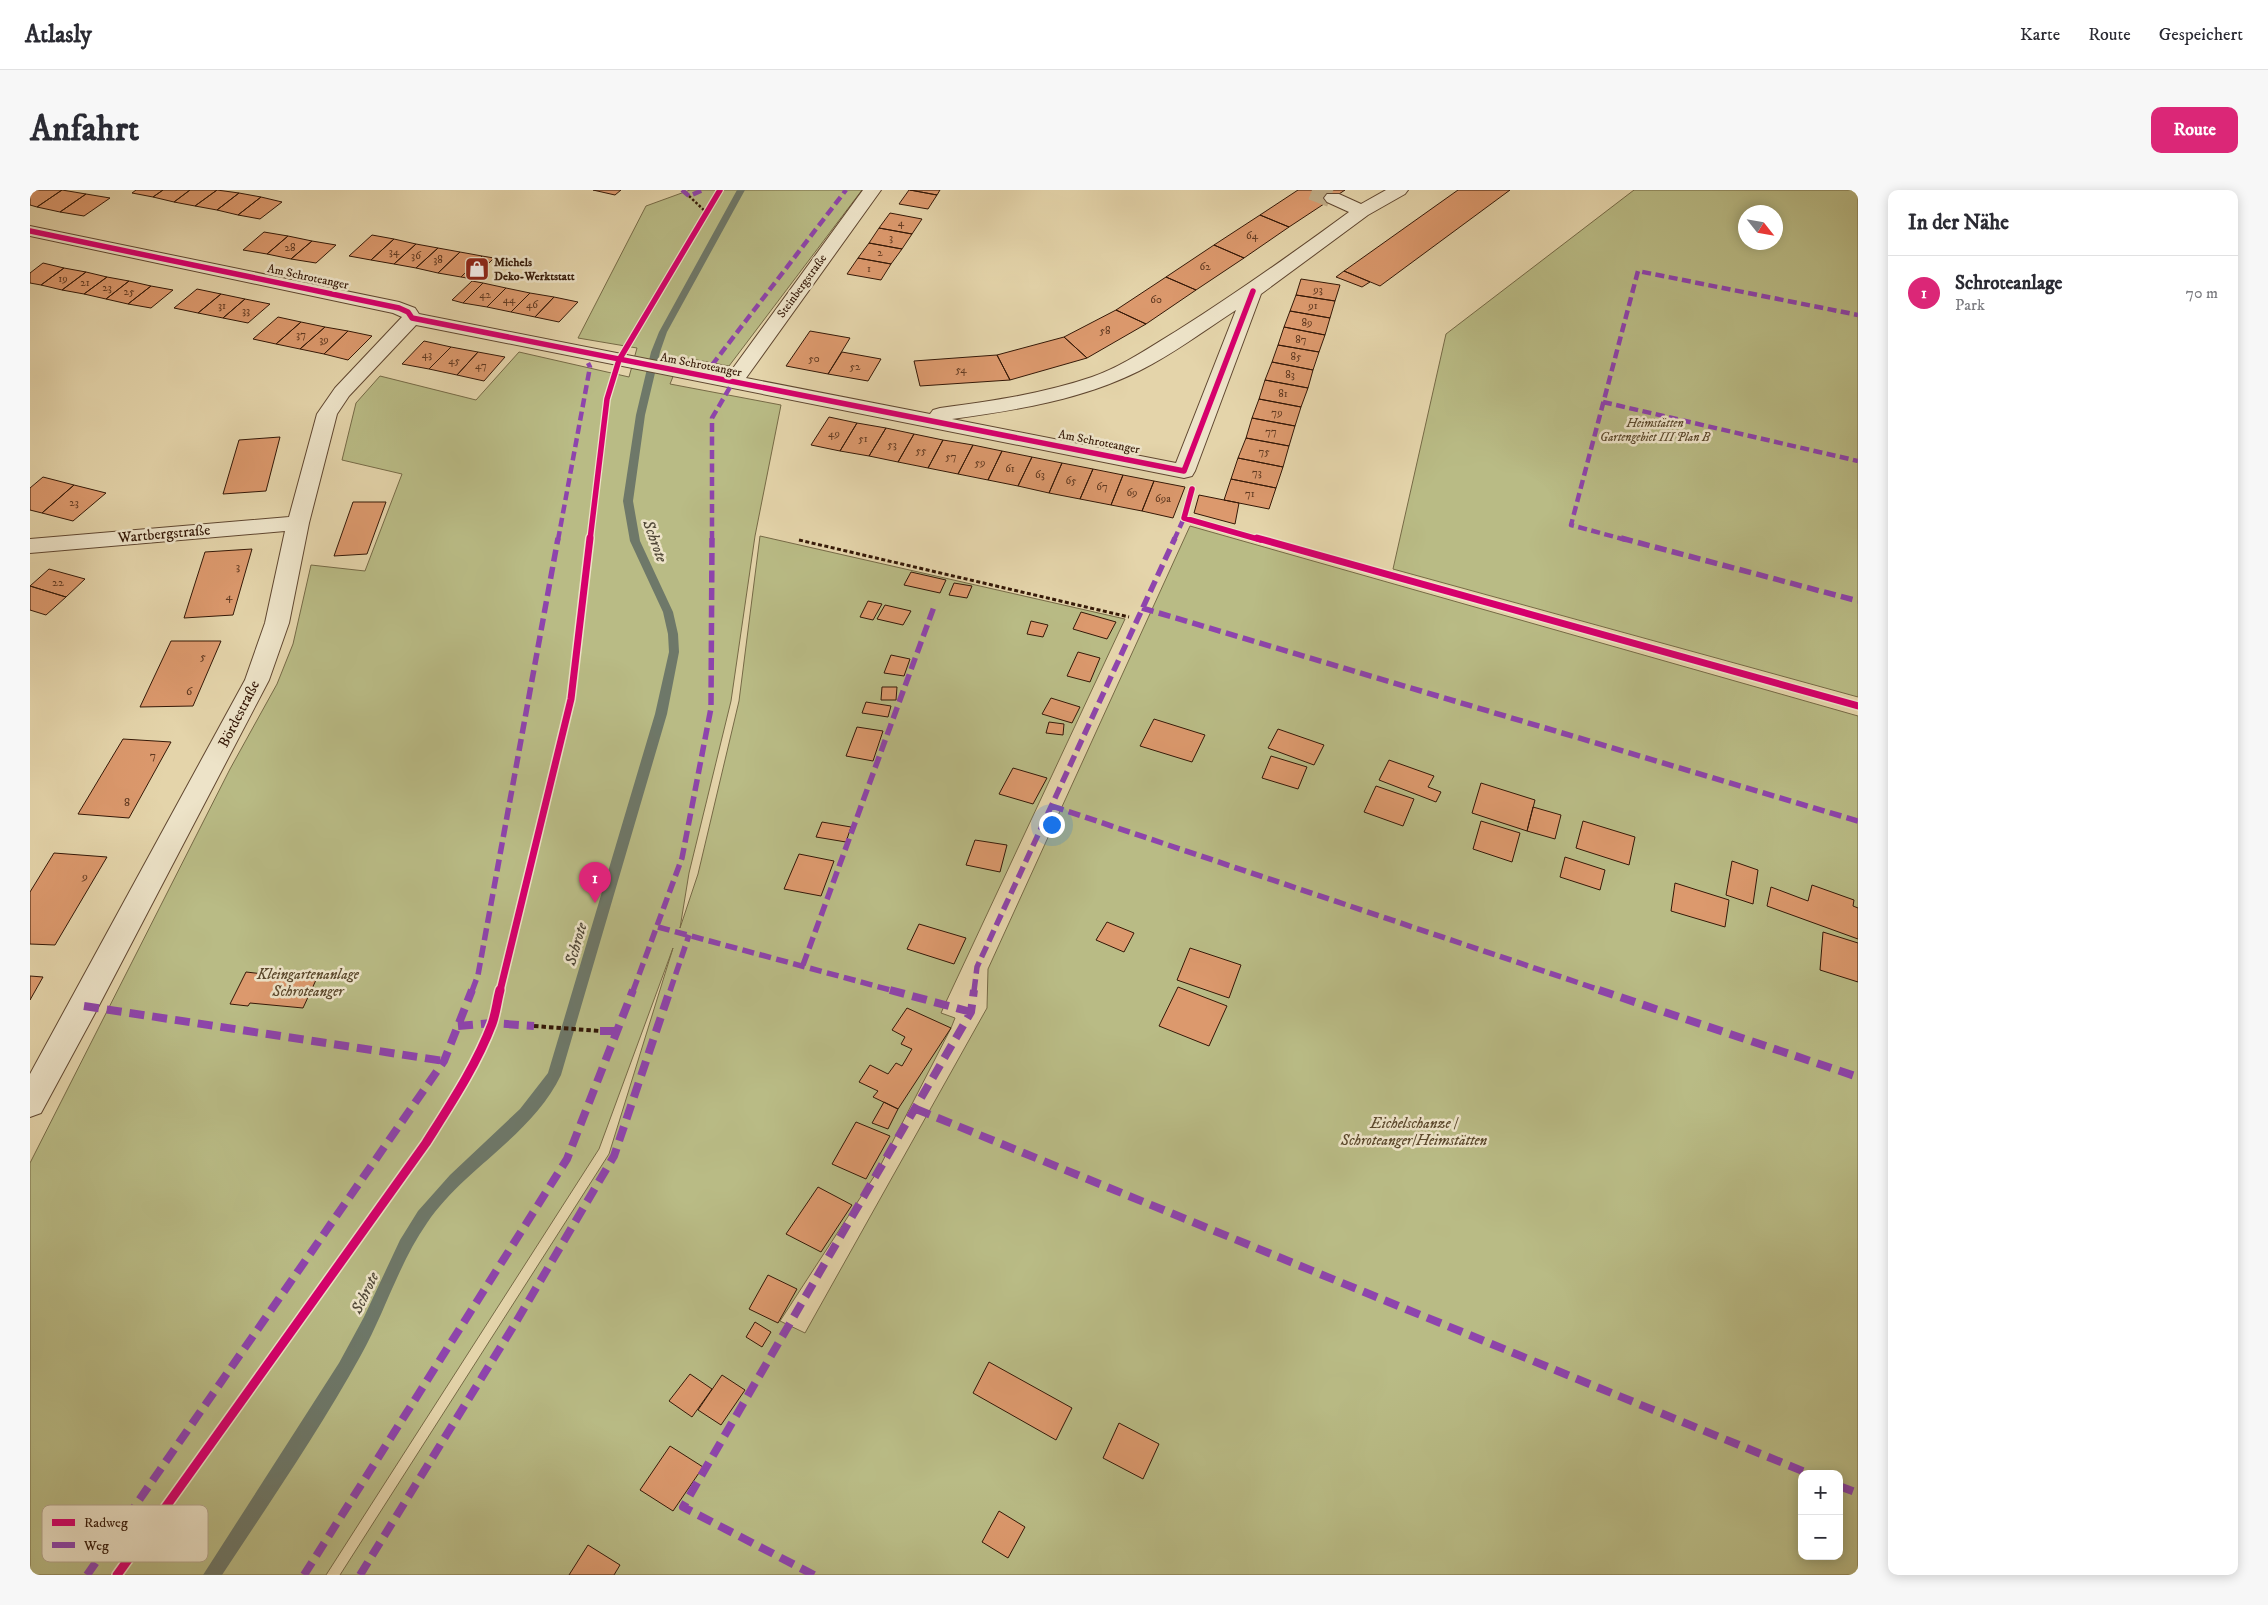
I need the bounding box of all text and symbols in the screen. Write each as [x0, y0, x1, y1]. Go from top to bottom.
text: Atlasly [25, 20, 92, 50]
text: Karte [2020, 24, 2060, 46]
text: Route [2088, 24, 2131, 46]
text: Gespeichert [2159, 24, 2243, 46]
button: Route [2151, 107, 2238, 153]
text: Anfahrt [30, 108, 139, 152]
north arrow [1738, 205, 1783, 250]
text: In der Nähe [1908, 210, 2009, 236]
house number: 4 [898, 216, 905, 230]
house number: 64 [1246, 229, 1259, 243]
house number: 3 [889, 231, 893, 245]
house number: 28 [285, 241, 296, 255]
house number: 34 [389, 245, 400, 259]
house number: 2 [877, 246, 883, 260]
house number: 36 [411, 249, 422, 263]
street label: Steinbergstraße [774, 251, 830, 321]
house number: 38 [433, 253, 443, 267]
place label: Michels Deko-Werktstatt [494, 255, 575, 284]
shop icon: Michels Deko-Werktstatt [464, 256, 490, 282]
house number: 62 [1199, 260, 1211, 274]
street label: Am Schroteanger [266, 261, 351, 293]
house number: 1 [867, 262, 871, 276]
house number: 19 [58, 272, 68, 286]
text: Schroteanlage [1955, 272, 2062, 295]
house number: 21 [80, 276, 90, 290]
house number: 23 [102, 281, 112, 295]
house number: 93 [1312, 283, 1323, 297]
text: 1 [1921, 283, 1927, 303]
text: 70 m [2186, 283, 2218, 303]
house number: 25 [124, 285, 135, 299]
house number: 42 [479, 288, 491, 302]
house number: 44 [503, 293, 516, 307]
house number: 60 [1150, 293, 1162, 307]
text: Park [1955, 295, 1985, 315]
house number: 46 [526, 298, 539, 312]
house number: 31 [218, 299, 226, 313]
house number: 91 [1307, 299, 1318, 313]
house number: 33 [242, 304, 250, 318]
house number: 89 [1302, 316, 1313, 330]
house number: 58 [1100, 324, 1111, 338]
house number: 37 [296, 328, 306, 342]
house number: 39 [319, 333, 329, 347]
house number: 87 [1295, 333, 1307, 347]
house number: 43 [422, 348, 432, 362]
street label: Am Schroteanger [659, 350, 744, 380]
house number: 85 [1291, 350, 1302, 364]
house number: 50 [808, 352, 820, 366]
house number: 45 [448, 354, 460, 368]
house number: 47 [475, 359, 487, 373]
house number: 52 [850, 360, 861, 374]
house number: 54 [955, 363, 967, 377]
house number: 83 [1285, 368, 1295, 382]
house number: 81 [1278, 387, 1288, 401]
house number: 79 [1271, 406, 1283, 420]
park label: Heimstätten Gartengebiet III Plan B [1600, 416, 1711, 445]
house number: 77 [1265, 425, 1277, 439]
house number: 49 [828, 427, 840, 441]
street label: Am Schroteanger [1057, 427, 1142, 457]
house number: 51 [858, 432, 868, 446]
house number: 53 [887, 438, 897, 452]
house number: 55 [916, 444, 927, 458]
house number: 75 [1258, 445, 1270, 459]
house number: 57 [945, 450, 957, 464]
house number: 59 [975, 456, 985, 470]
house number: 61 [1005, 462, 1015, 476]
house number: 73 [1252, 466, 1262, 480]
house number: 63 [1035, 468, 1045, 482]
house number: 65 [1065, 474, 1077, 488]
house number: 67 [1096, 480, 1108, 494]
house number: 69 [1126, 486, 1138, 500]
house number: 71 [1245, 487, 1255, 501]
house number: 69a [1155, 492, 1171, 506]
house number: 23 [69, 496, 79, 510]
water label: Schrote [638, 516, 672, 565]
street label: Wartbergstraße [116, 520, 211, 548]
house number: 3 [236, 559, 240, 574]
house number: 22 [52, 575, 64, 590]
house number: 4 [226, 589, 234, 604]
house number: 5 [200, 649, 206, 664]
street label: Bördestraße [214, 677, 264, 751]
house number: 6 [186, 684, 193, 699]
house number: 7 [150, 748, 156, 763]
house number: 8 [124, 795, 130, 810]
your location [1039, 812, 1065, 838]
pin: 1 [579, 862, 611, 903]
house number: 9 [81, 869, 88, 884]
water label: Schrote [560, 920, 592, 969]
park label: Kleingartenanlage Schroteanger [256, 965, 360, 1001]
park label: Eichelschanze / Schroteanger/Heimstätten [1340, 1114, 1488, 1150]
water label: Schrote [346, 1269, 383, 1318]
map controls [1798, 1470, 1843, 1560]
button: + [1798, 1470, 1843, 1515]
legend [42, 1505, 208, 1562]
text: Radweg [84, 1514, 128, 1532]
button: − [1798, 1515, 1843, 1560]
text: Weg [83, 1537, 109, 1555]

